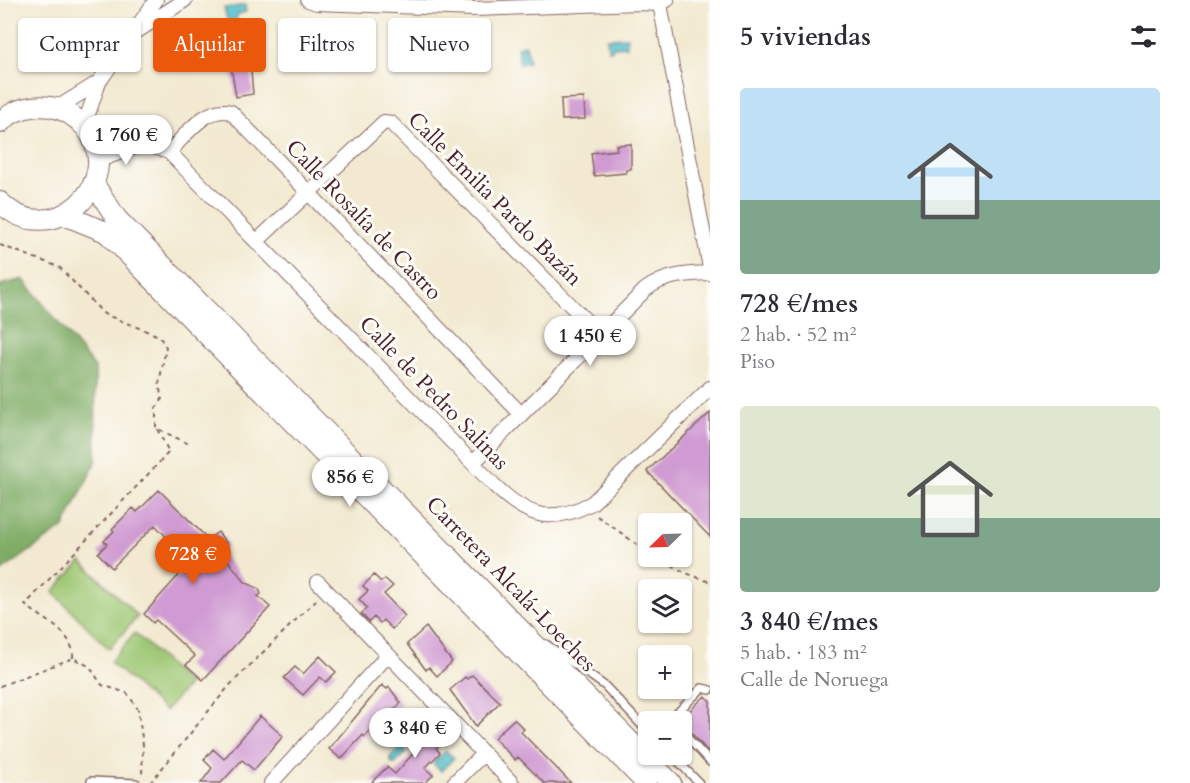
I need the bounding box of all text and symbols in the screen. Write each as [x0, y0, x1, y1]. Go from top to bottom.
chip: Comprar [18, 18, 141, 72]
chip: Alquilar [153, 18, 266, 72]
chip: Filtros [278, 18, 376, 72]
chip: Nuevo [388, 18, 491, 72]
text: 5 viviendas [740, 19, 871, 54]
icon: filters [1127, 20, 1160, 53]
street label: Calle Emilia Pardo Bazán [401, 105, 589, 293]
pin: 1 760 € [71, 115, 181, 166]
text: 1 760 € [94, 121, 158, 148]
icon: home [896, 127, 1004, 235]
street label: Calle Rosalía de Castro [279, 133, 449, 307]
text: 728 €/mes [740, 286, 858, 321]
street label: Calle de Pedro Salinas [353, 309, 515, 477]
pin: 1 450 € [535, 316, 645, 367]
text: 2 hab. · 52 m² [740, 321, 856, 348]
text: 1 450 € [558, 322, 622, 349]
text: Piso [740, 348, 775, 375]
icon: home [896, 445, 1004, 553]
pin: 856 € [308, 457, 392, 508]
text: 856 € [326, 463, 374, 490]
street label: Carretera Alcalá-Loeches [419, 490, 603, 678]
north arrow [638, 513, 692, 567]
map controls [638, 513, 692, 765]
pin: 728 € [151, 534, 235, 585]
text: 728 € [169, 540, 217, 567]
button: layers [638, 579, 692, 633]
text: 3 840 €/mes [740, 604, 878, 639]
text: 5 hab. · 183 m² [740, 639, 867, 666]
button: + [638, 645, 692, 699]
text: Calle de Noruega [740, 666, 889, 693]
pin: 3 840 € [360, 708, 470, 759]
button: − [638, 711, 692, 765]
text: 3 840 € [383, 714, 447, 741]

